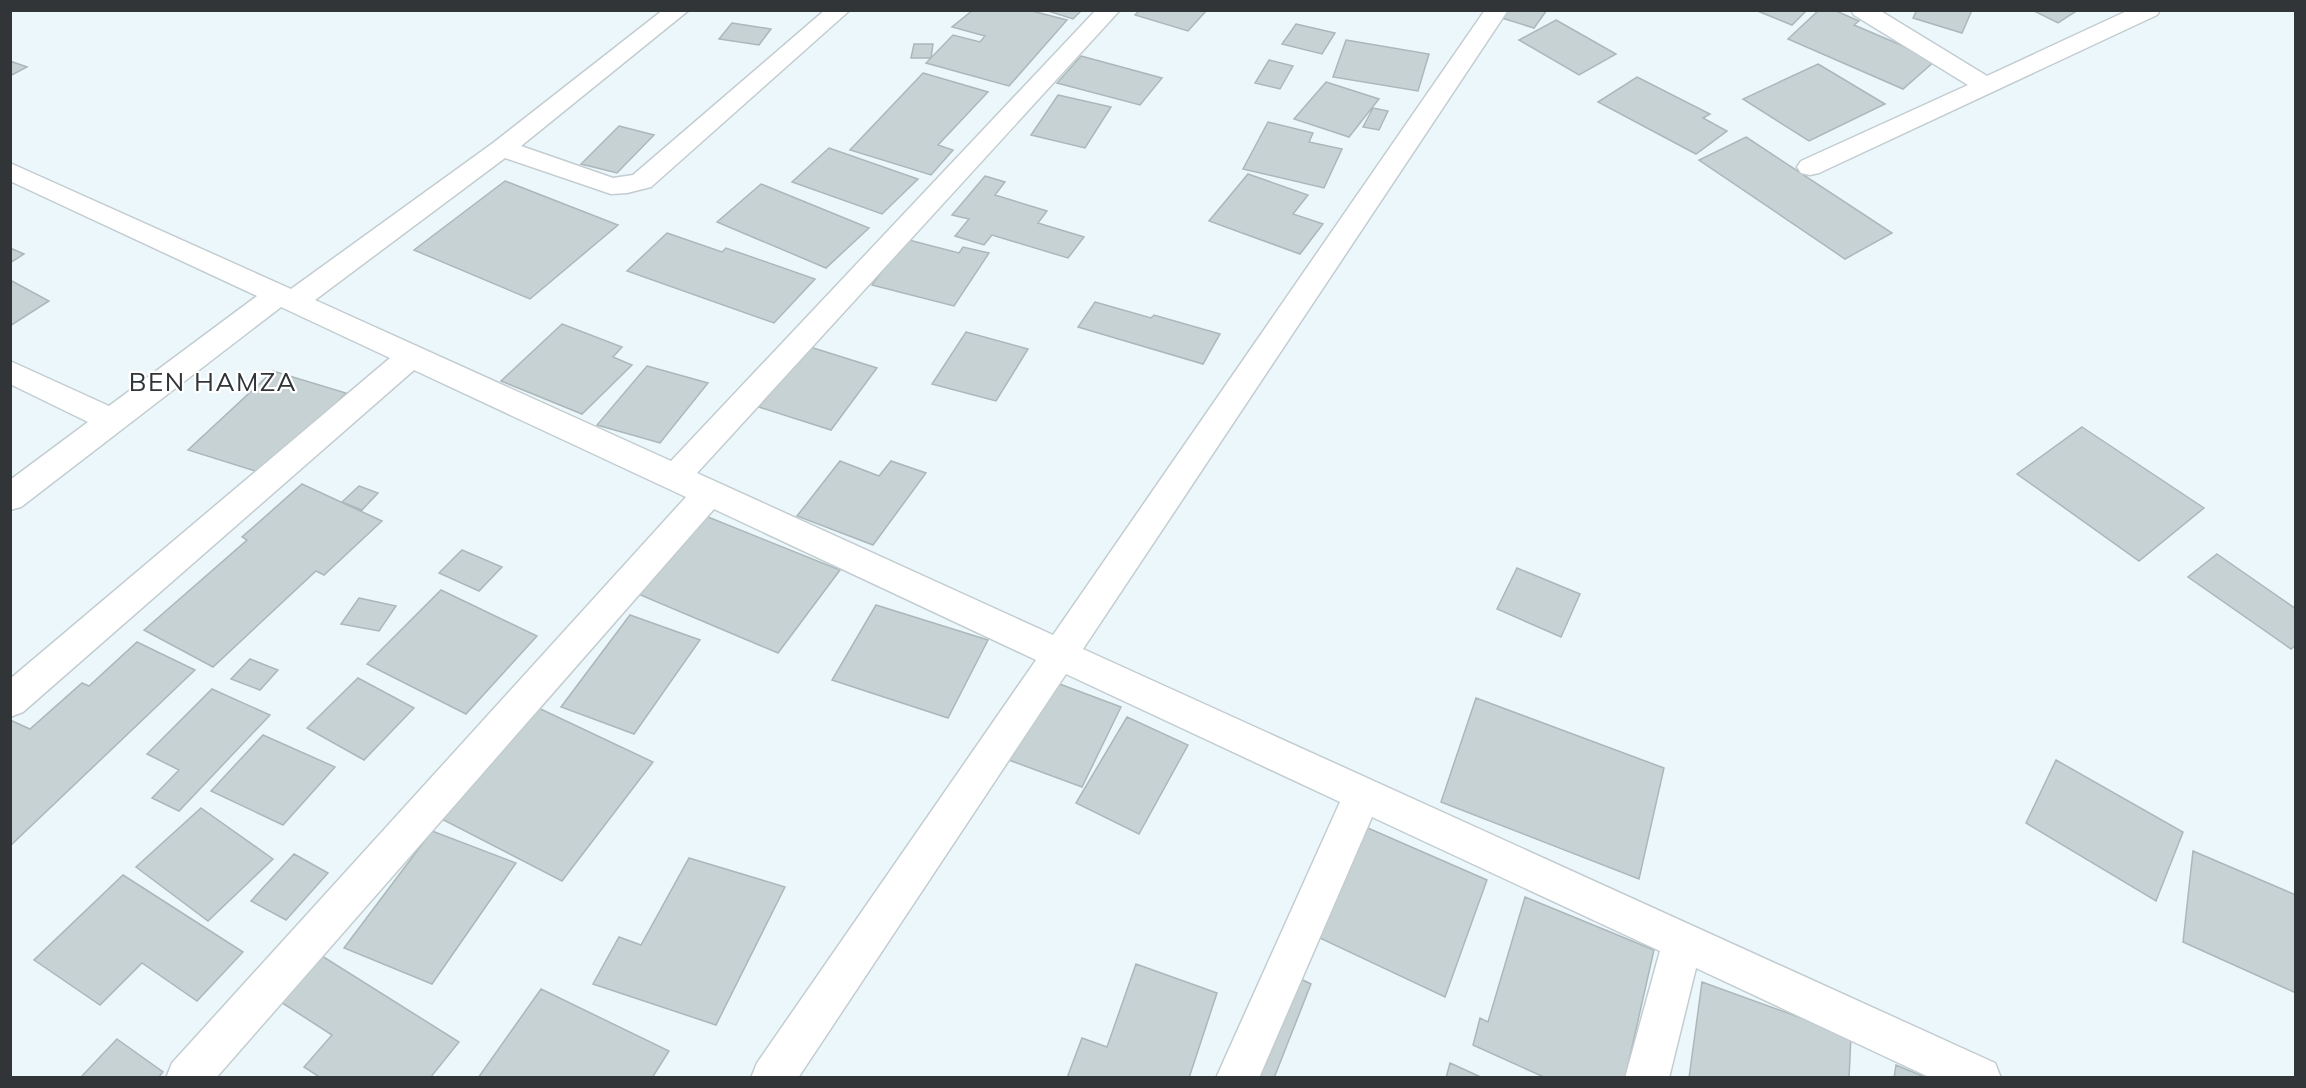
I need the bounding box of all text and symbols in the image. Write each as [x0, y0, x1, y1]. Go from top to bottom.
district label: BEN HAMZA [129, 365, 297, 398]

